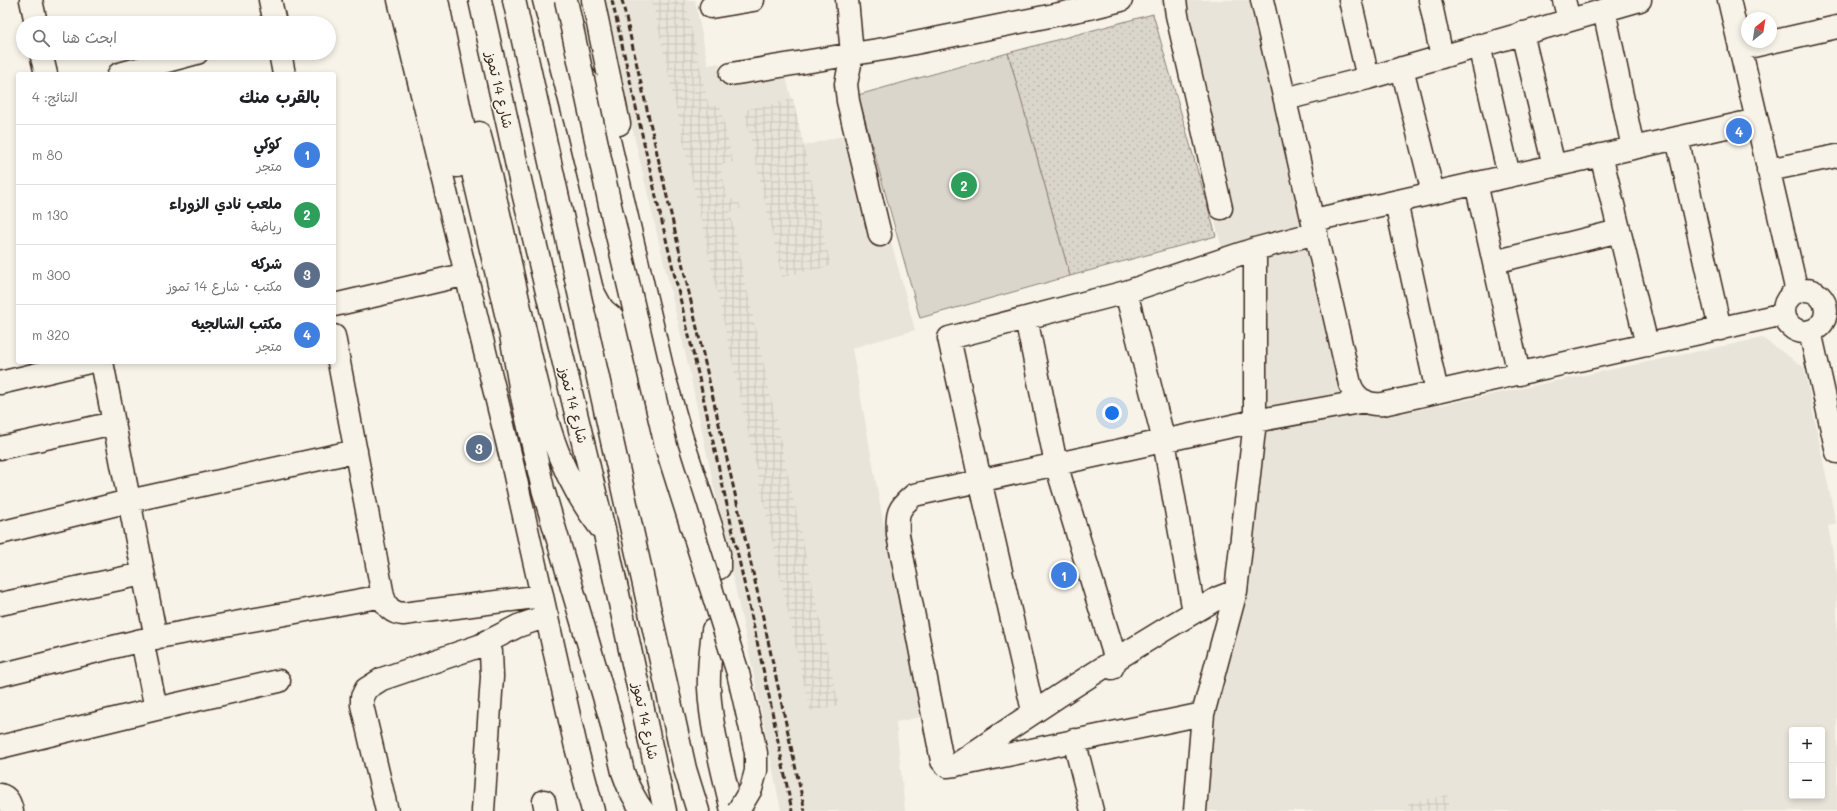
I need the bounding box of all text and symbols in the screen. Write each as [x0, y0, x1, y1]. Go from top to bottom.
north arrow [1741, 12, 1777, 48]
search box [16, 16, 336, 60]
icon: search [30, 27, 52, 49]
text: ابحث هنا [62, 27, 117, 47]
street label: شارع 14 تموز [481, 49, 518, 130]
text: بالقرب منك [239, 85, 320, 107]
text: النتائج: 4 [32, 88, 78, 105]
pin: 4 [1726, 116, 1752, 146]
text: كوكي [254, 133, 282, 153]
text: 80 m [32, 146, 62, 163]
text: 1 [304, 146, 310, 163]
text: متجر [257, 157, 282, 174]
pin: 2 [951, 170, 977, 200]
text: ملعب نادي الزوراء [169, 193, 282, 213]
text: 130 m [32, 206, 68, 223]
text: 2 [303, 206, 311, 223]
text: رياضة [251, 217, 282, 234]
text: شركه [251, 253, 282, 273]
text: 300 m [32, 266, 70, 283]
text: 3 [303, 266, 311, 283]
text: مكتب · شارع 14 تموز [167, 277, 282, 294]
text: مكتب الشالجيه [191, 313, 282, 333]
text: 320 m [32, 326, 69, 343]
text: 4 [303, 326, 311, 343]
text: متجر [257, 337, 282, 354]
street label: شارع 14 تموز [554, 364, 593, 445]
your location [1102, 403, 1122, 423]
pin: 3 [466, 433, 492, 463]
pin: 1 [1051, 560, 1077, 590]
street label: شارع 14 تموز [627, 680, 663, 761]
map controls [1789, 727, 1825, 799]
button: + [1789, 727, 1825, 763]
button: − [1789, 763, 1825, 799]

